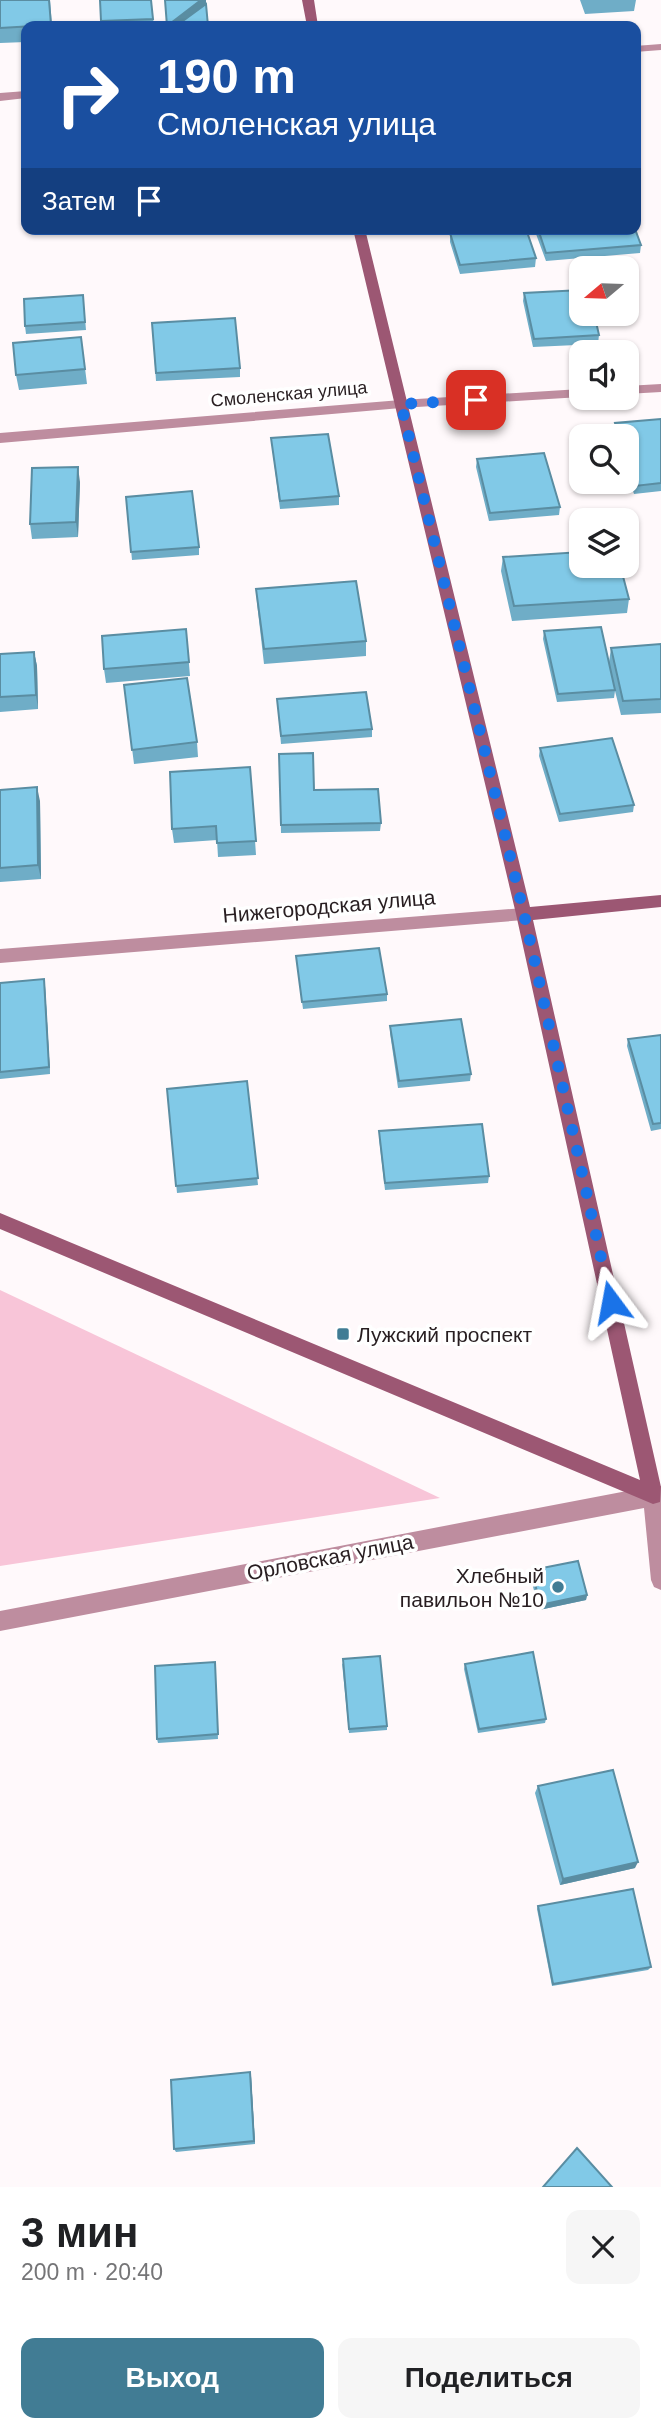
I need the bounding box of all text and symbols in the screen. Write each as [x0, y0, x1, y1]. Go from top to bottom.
icon: right [42, 49, 133, 140]
text: 190 m [157, 49, 296, 103]
text: Смоленская улица [157, 106, 436, 142]
icon: arrive [130, 182, 168, 220]
text: Затем [42, 186, 116, 216]
north arrow [569, 256, 639, 326]
map controls [569, 256, 639, 578]
button: sound [569, 340, 639, 410]
pin [446, 370, 506, 430]
street label: Смоленская улица [210, 377, 369, 411]
icon: arrive [457, 381, 495, 419]
button: search [569, 424, 639, 494]
button: layers [569, 508, 639, 578]
street label: Нижегородская улица [222, 885, 437, 927]
position arrow [574, 1265, 648, 1339]
place label: Лужский проспект [357, 1323, 532, 1346]
marker: Лужский проспект [335, 1326, 351, 1342]
street label: Орловская улица [245, 1530, 416, 1584]
place label: Хлебный павильон №10 [400, 1564, 544, 1611]
marker: Хлебный павильон №10 [550, 1579, 566, 1595]
text: 3 мин [21, 2209, 138, 2256]
button: close [566, 2210, 640, 2284]
text: 200 m · 20:40 [21, 2259, 163, 2285]
button: Выход [21, 2338, 324, 2418]
button: Поделиться [338, 2338, 640, 2418]

